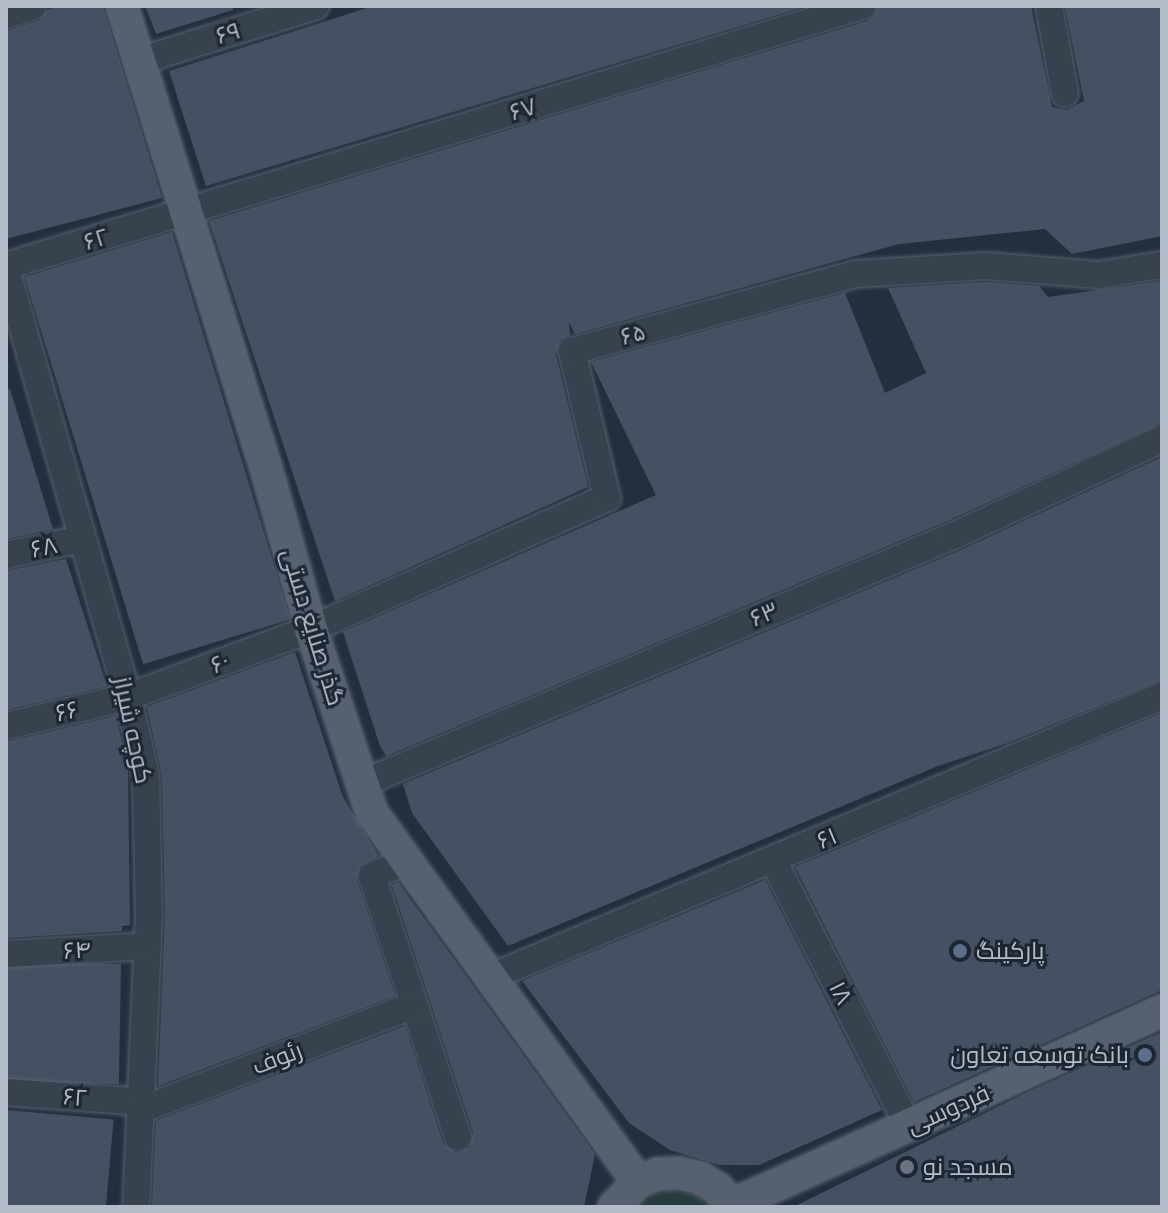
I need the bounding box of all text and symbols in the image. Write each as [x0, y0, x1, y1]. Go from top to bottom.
street label: ۶۹ [212, 16, 244, 50]
street label: ۶۷ [506, 91, 540, 127]
street label: ۶۲ [80, 222, 112, 256]
street label: ۶۵ [617, 317, 649, 351]
street label: ۶۸ [28, 530, 60, 564]
street label: گذر صنایع دستی [275, 545, 351, 709]
street label: ۶۳ [746, 595, 782, 633]
street label: ۶۰ [207, 646, 233, 680]
street label: کوچه شیراز [108, 674, 158, 786]
street label: ۶۶ [53, 694, 81, 728]
street label: ۶۱ [813, 821, 841, 855]
street label: ۶۴ [63, 935, 91, 965]
place label: پارکینگ [976, 937, 1045, 965]
marker: پارکینگ [951, 942, 969, 960]
street label: ۱۸ [823, 976, 859, 1010]
street label: رئوف [248, 1035, 306, 1081]
place label: بانک توسعه تعاون [950, 1041, 1129, 1069]
marker: بانک توسعه تعاون [1136, 1046, 1154, 1064]
street label: فردوسی [902, 1078, 994, 1140]
street label: ۶۲ [62, 1082, 88, 1112]
place label: مسجد نو [923, 1153, 1013, 1181]
marker: مسجد نو [898, 1158, 916, 1176]

